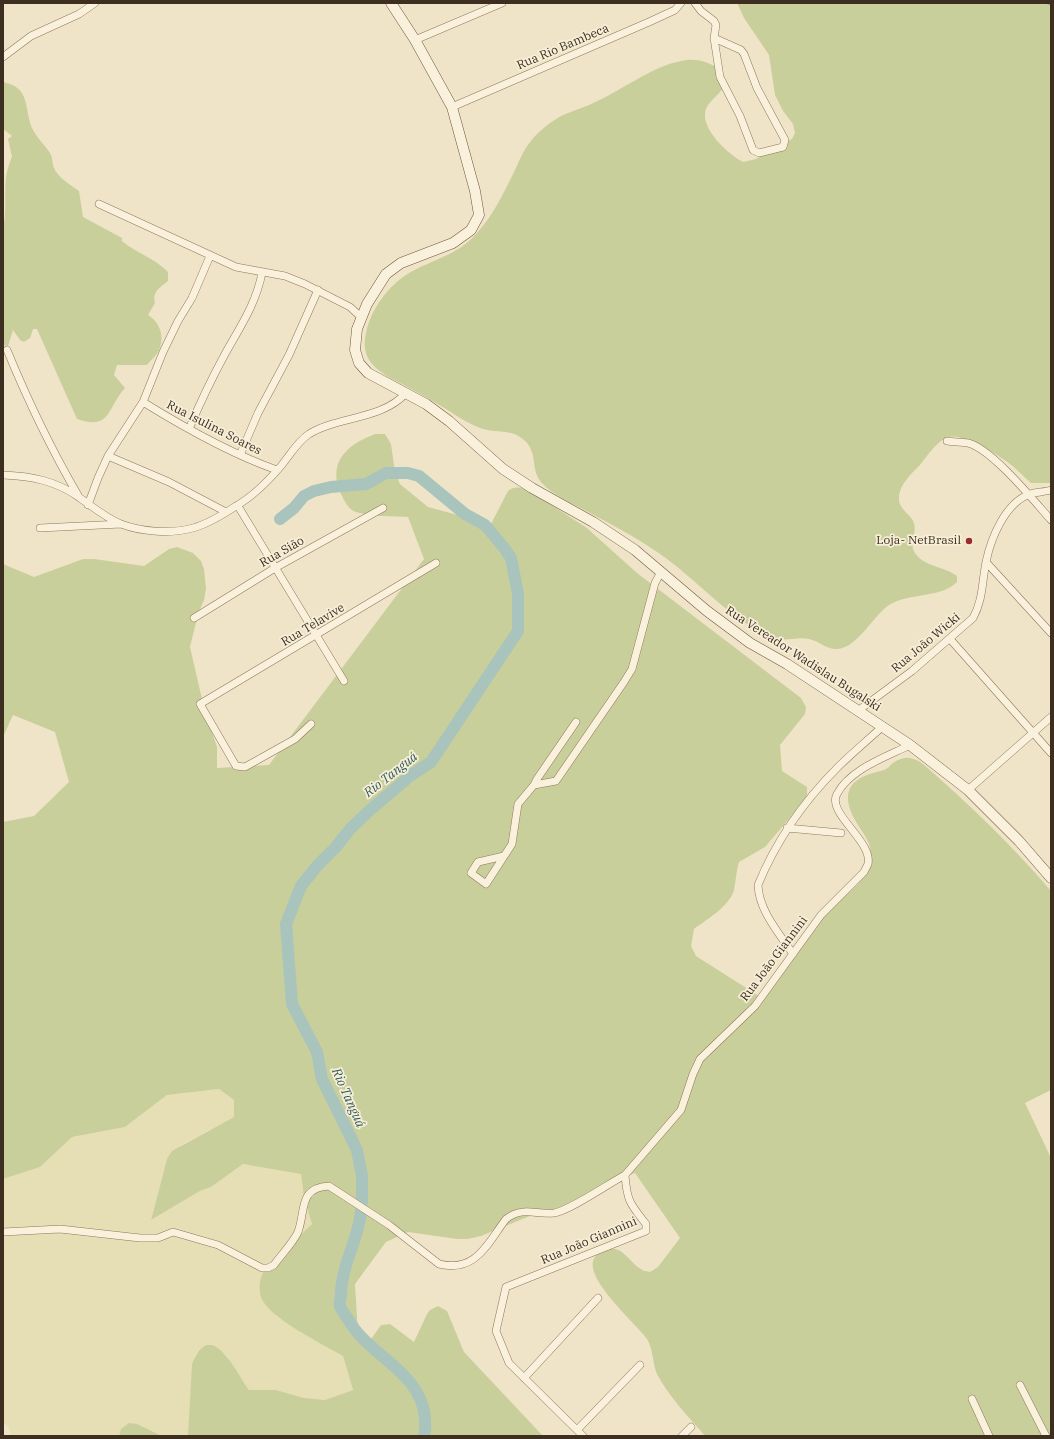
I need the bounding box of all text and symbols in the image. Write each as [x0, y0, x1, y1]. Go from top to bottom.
street label: Rua Rio Bambeca [515, 21, 611, 73]
street label: Rua Isulina Soares [164, 398, 264, 458]
street label: Rua Sião [257, 534, 307, 570]
place label: Loja- NetBrasil [876, 534, 961, 548]
marker: Loja- NetBrasil [964, 536, 974, 546]
street label: Rua Telavive [279, 600, 347, 650]
street label: Rua Vereador Wadislau Bugalski [723, 603, 883, 715]
street label: Rua João Wicki [889, 610, 963, 676]
water label: Rio Tanguá [361, 749, 421, 801]
street label: Rua João Giannini [737, 914, 811, 1004]
water label: Rio Tanguá [328, 1066, 368, 1130]
street label: Rua João Giannini [539, 1214, 639, 1268]

